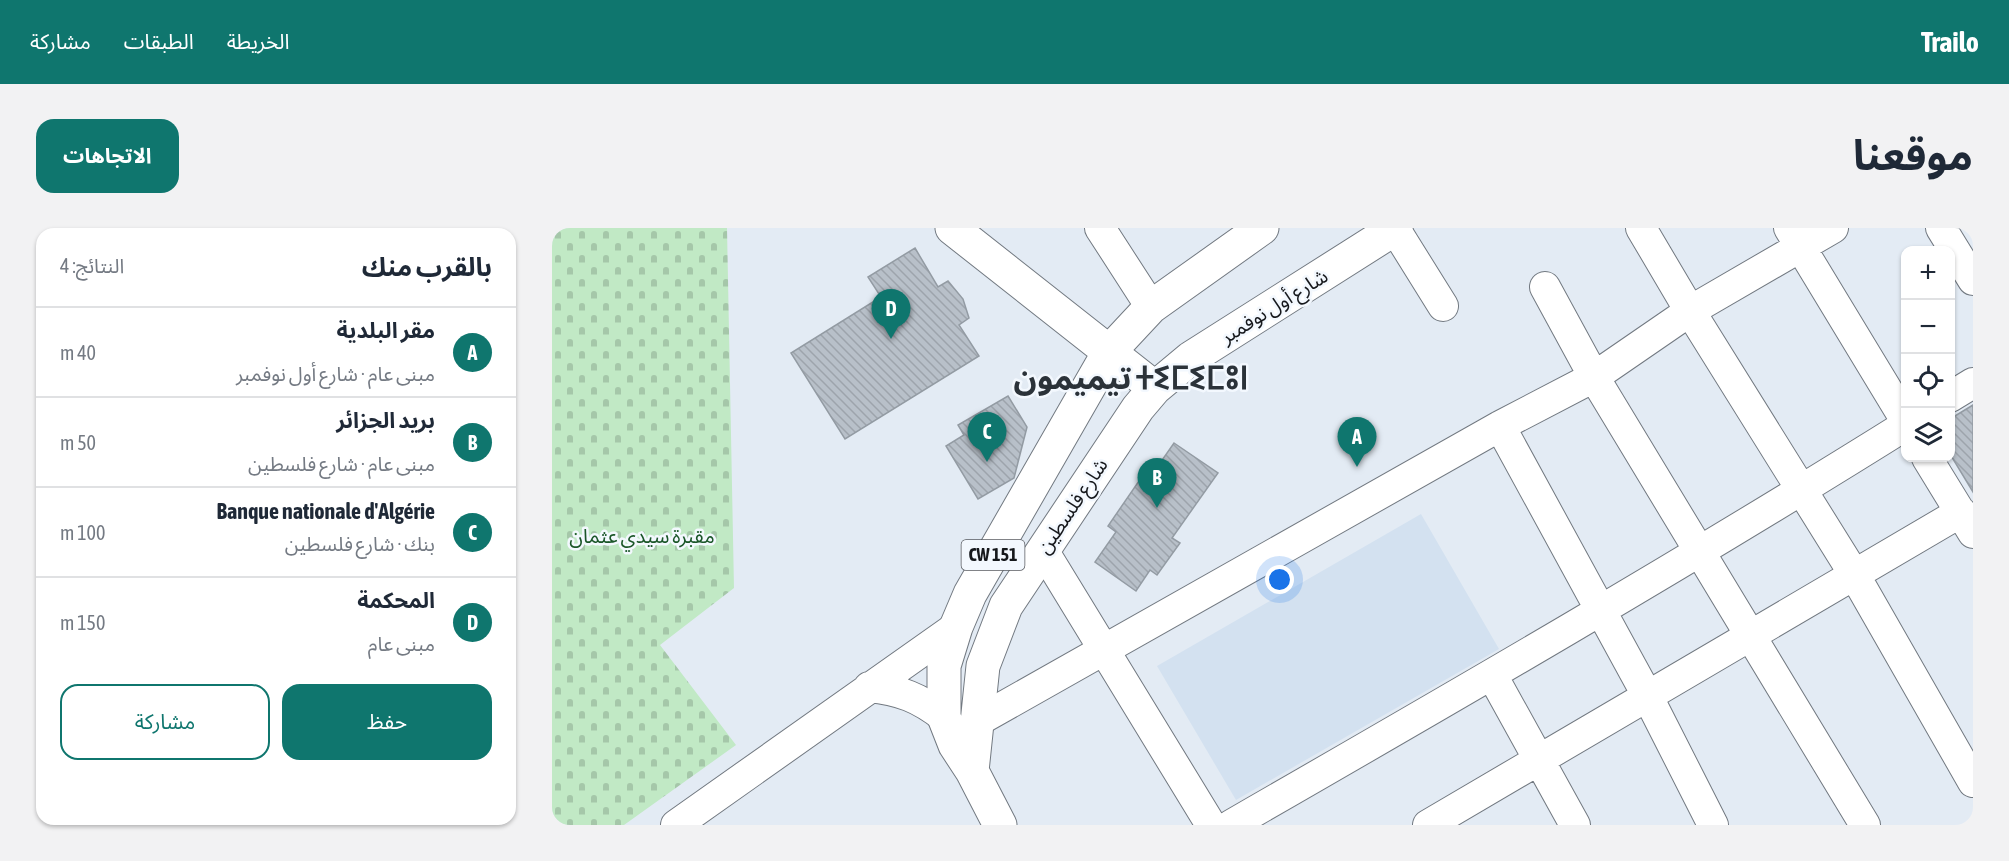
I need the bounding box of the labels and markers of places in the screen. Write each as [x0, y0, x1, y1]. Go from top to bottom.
pin: D [872, 290, 910, 339]
pin: C [968, 412, 1006, 462]
pin: A [1338, 418, 1376, 467]
pin: B [1138, 458, 1176, 508]

